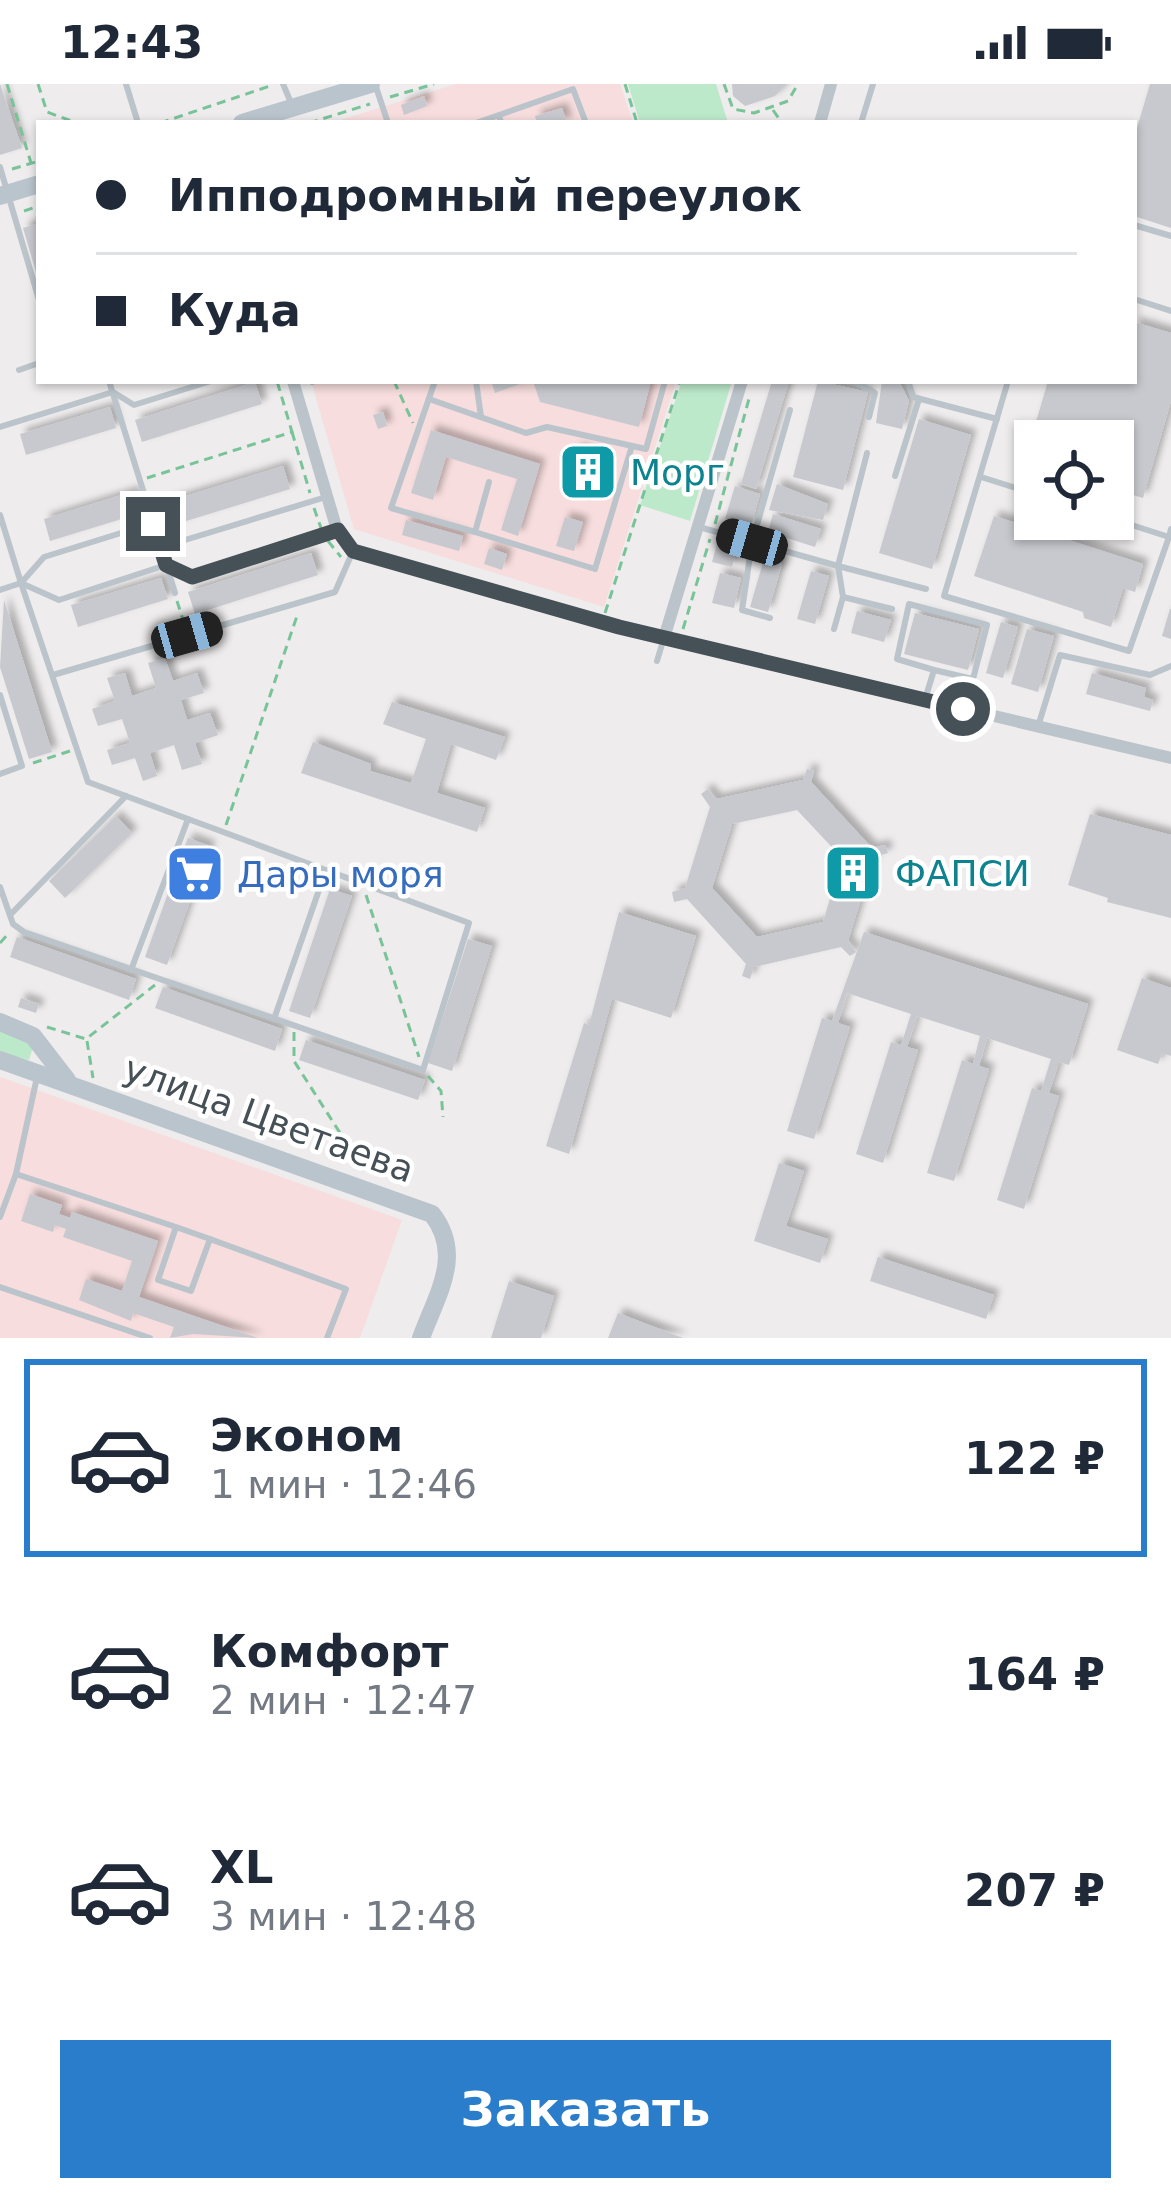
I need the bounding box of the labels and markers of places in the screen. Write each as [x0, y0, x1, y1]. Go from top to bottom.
building icon: Морг [557, 441, 619, 503]
place label: Морг [630, 452, 725, 493]
building icon: ФАПСИ [822, 842, 884, 904]
supermarket icon: Дары моря [164, 843, 226, 905]
place label: ФАПСИ [895, 853, 1030, 894]
place label: Дары моря [237, 854, 444, 895]

